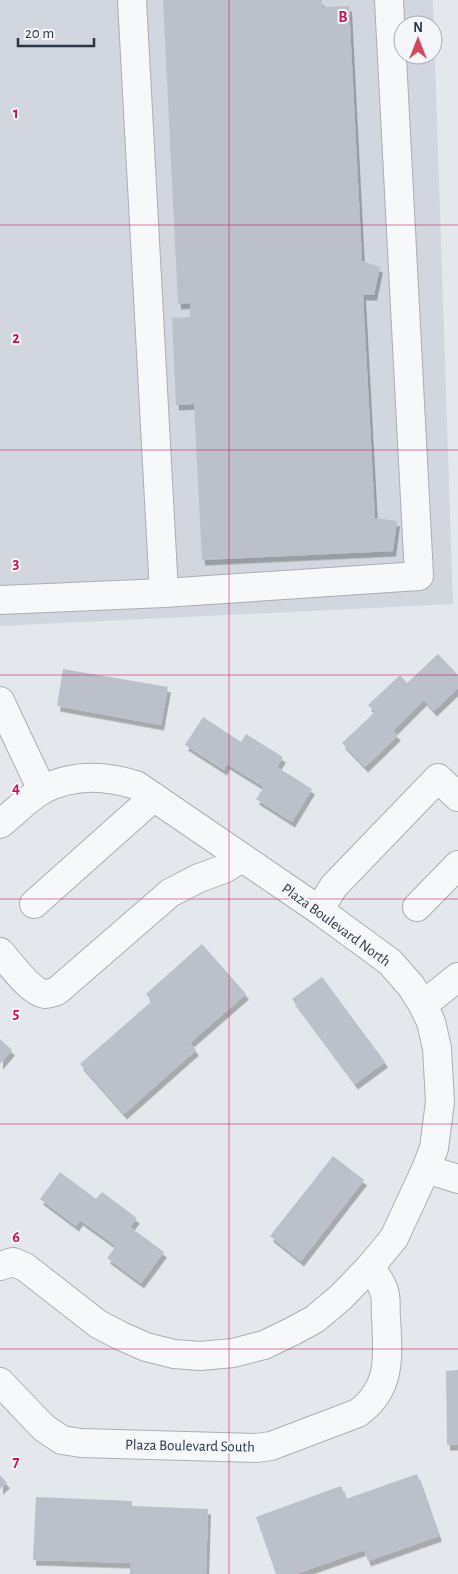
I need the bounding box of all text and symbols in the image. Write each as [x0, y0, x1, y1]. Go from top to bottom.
text: B [338, 9, 348, 25]
scale bar [18, 15, 94, 47]
north arrow [393, 15, 443, 65]
text: N [413, 21, 423, 35]
text: 20 m [25, 26, 54, 41]
text: 1 [13, 105, 19, 121]
text: 2 [12, 330, 20, 346]
text: 3 [13, 555, 20, 571]
text: 4 [12, 780, 20, 796]
street label: Plaza Boulevard North [279, 881, 393, 969]
text: 5 [13, 1005, 20, 1021]
text: 6 [12, 1229, 20, 1245]
street label: Plaza Boulevard South [125, 1437, 255, 1455]
text: 7 [13, 1454, 20, 1470]

